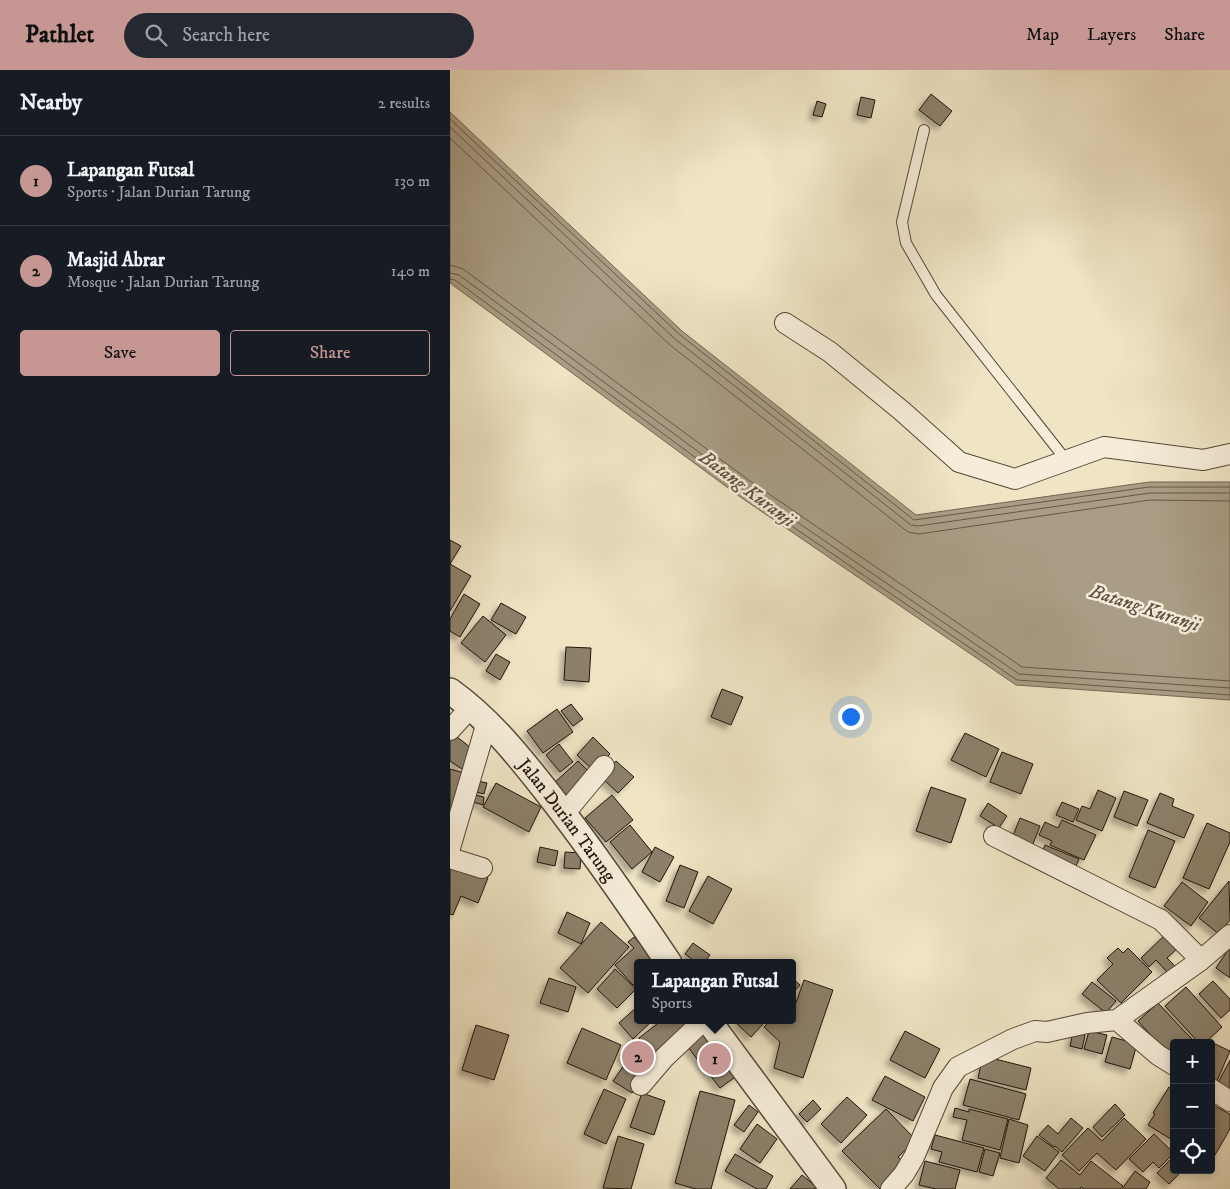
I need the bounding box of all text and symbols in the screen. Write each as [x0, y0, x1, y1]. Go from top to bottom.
search box [124, 13, 474, 58]
text: Pathlet [25, 20, 94, 50]
icon: search [142, 21, 170, 49]
text: Search here [182, 24, 270, 47]
text: Map [1026, 24, 1059, 46]
text: Layers [1087, 24, 1136, 46]
text: Share [1164, 24, 1205, 46]
text: Nearby [20, 90, 82, 116]
text: 2 results [378, 93, 430, 113]
text: Lapangan Futsal [67, 159, 194, 182]
text: 1 [33, 171, 39, 191]
text: 130 m [394, 171, 430, 191]
text: Sports · Jalan Durian Tarung [67, 182, 250, 202]
text: Masjid Abrar [67, 249, 165, 272]
text: 2 [32, 261, 40, 281]
text: 140 m [391, 261, 430, 281]
text: Mosque · Jalan Durian Tarung [67, 272, 259, 292]
button: Save [20, 330, 220, 376]
button: Share [230, 330, 430, 376]
water label: Batang Kuranji [694, 445, 800, 533]
water label: Batang Kuranji [1086, 580, 1203, 637]
your location [838, 704, 864, 730]
street label: Jalan Durian Tarung [512, 753, 620, 887]
popup [634, 959, 796, 1024]
text: Lapangan Futsal [651, 970, 779, 993]
text: Sports [651, 993, 692, 1013]
pin: 2 [622, 1038, 654, 1076]
map controls [1170, 1039, 1215, 1174]
button: + [1170, 1039, 1215, 1084]
pin: 1 [699, 1040, 731, 1078]
button: − [1170, 1084, 1215, 1129]
button: locate [1170, 1129, 1215, 1174]

